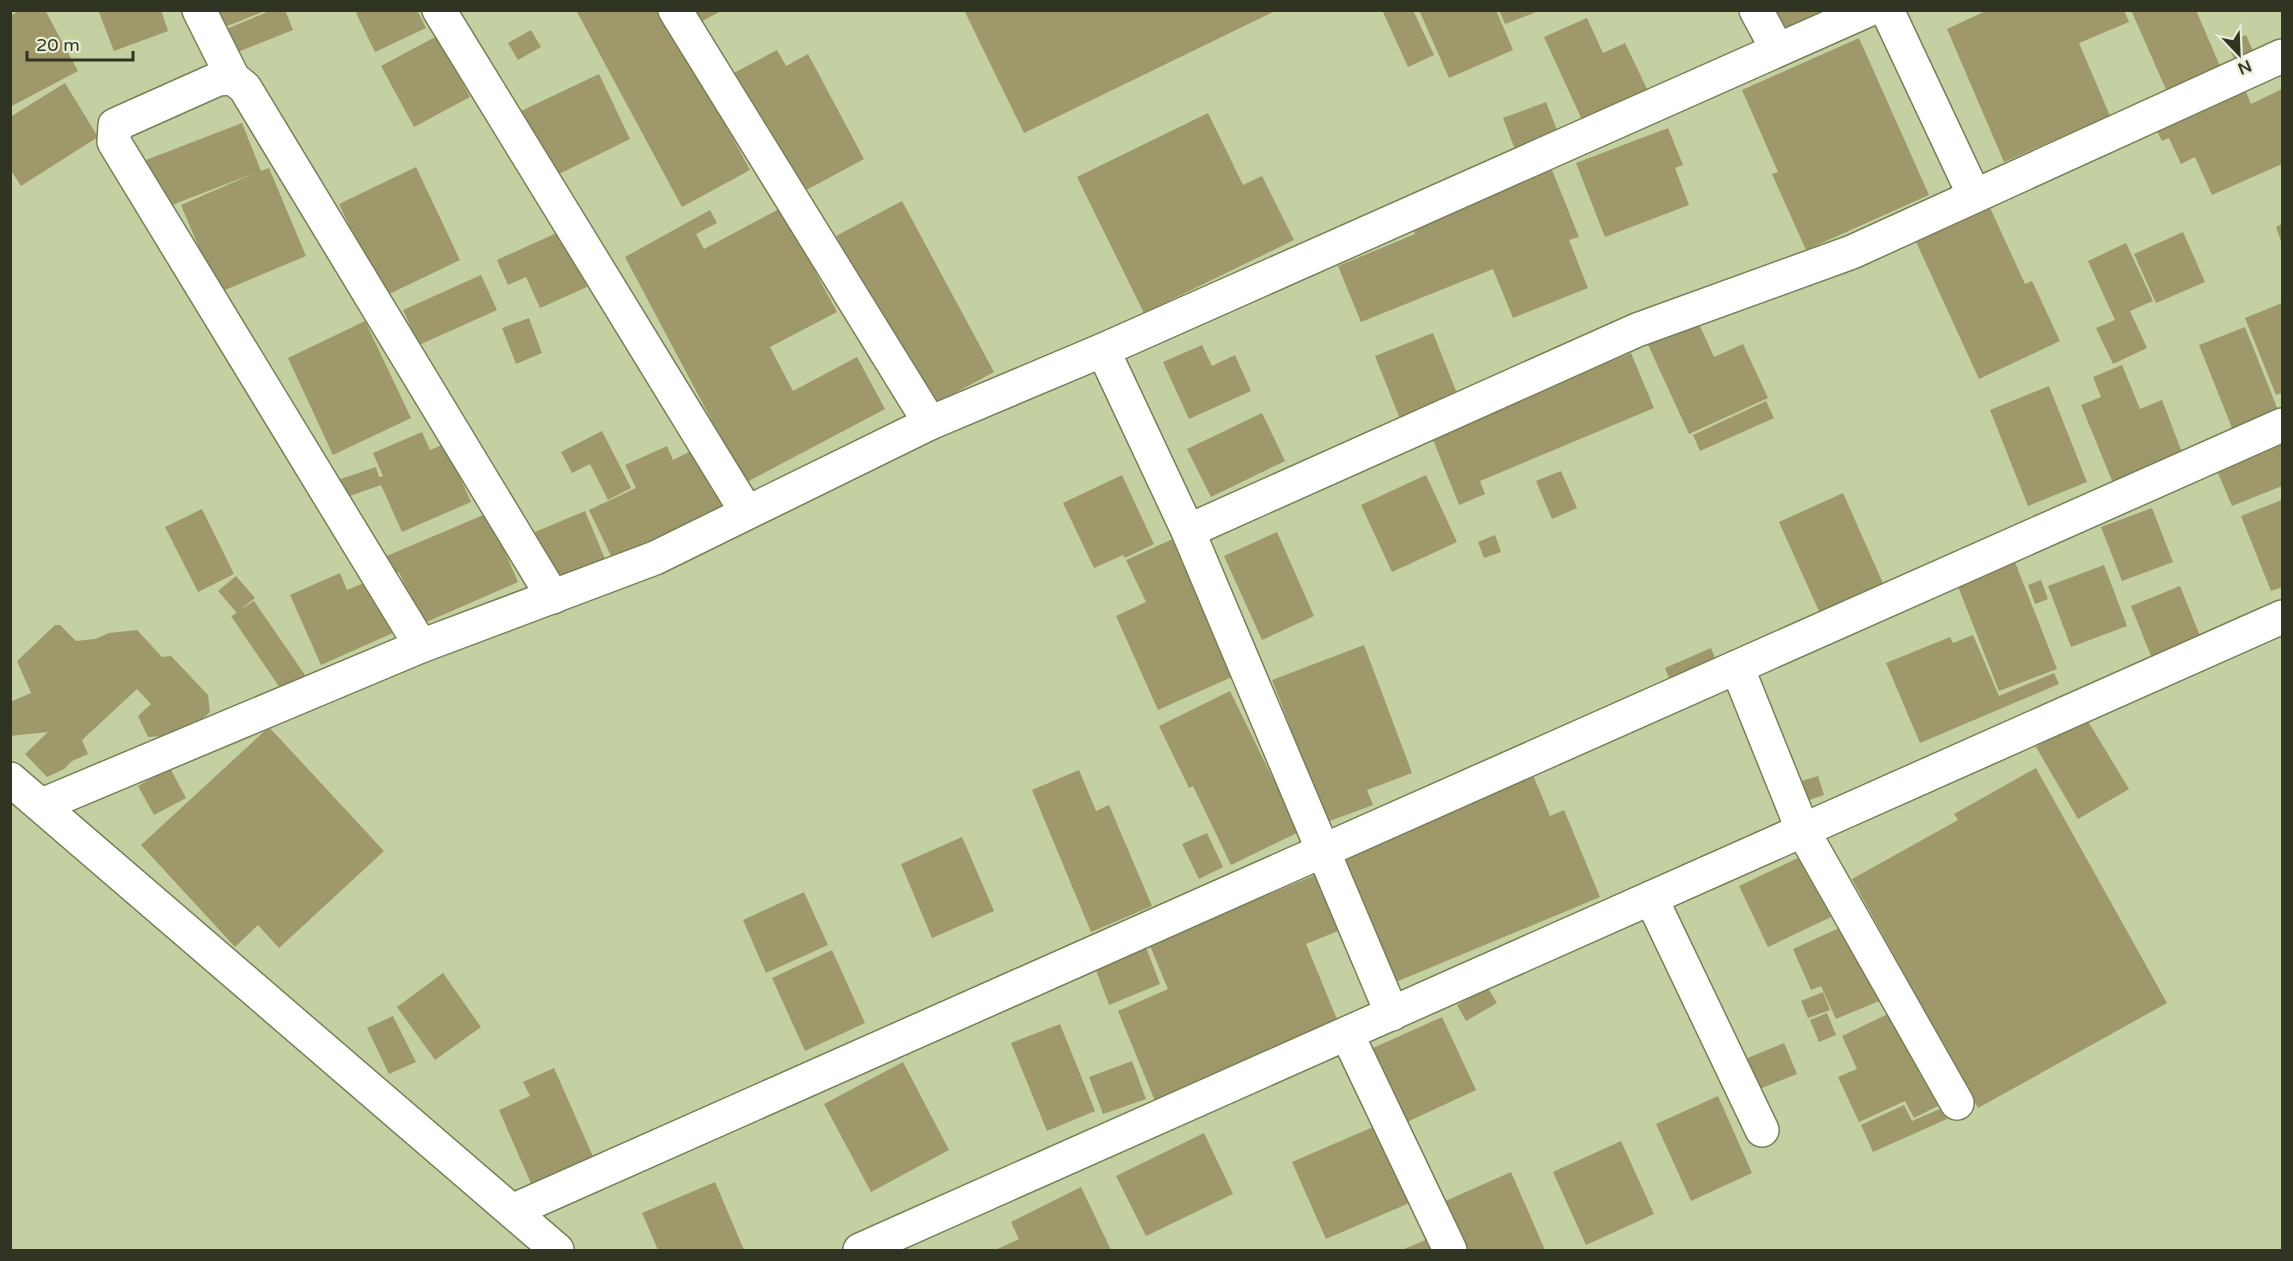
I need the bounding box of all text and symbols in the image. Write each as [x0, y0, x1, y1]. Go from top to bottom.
scale bar [27, 24, 134, 62]
north arrow [2209, 24, 2269, 84]
text: 20 m [36, 34, 80, 56]
text: N [2235, 55, 2254, 79]

